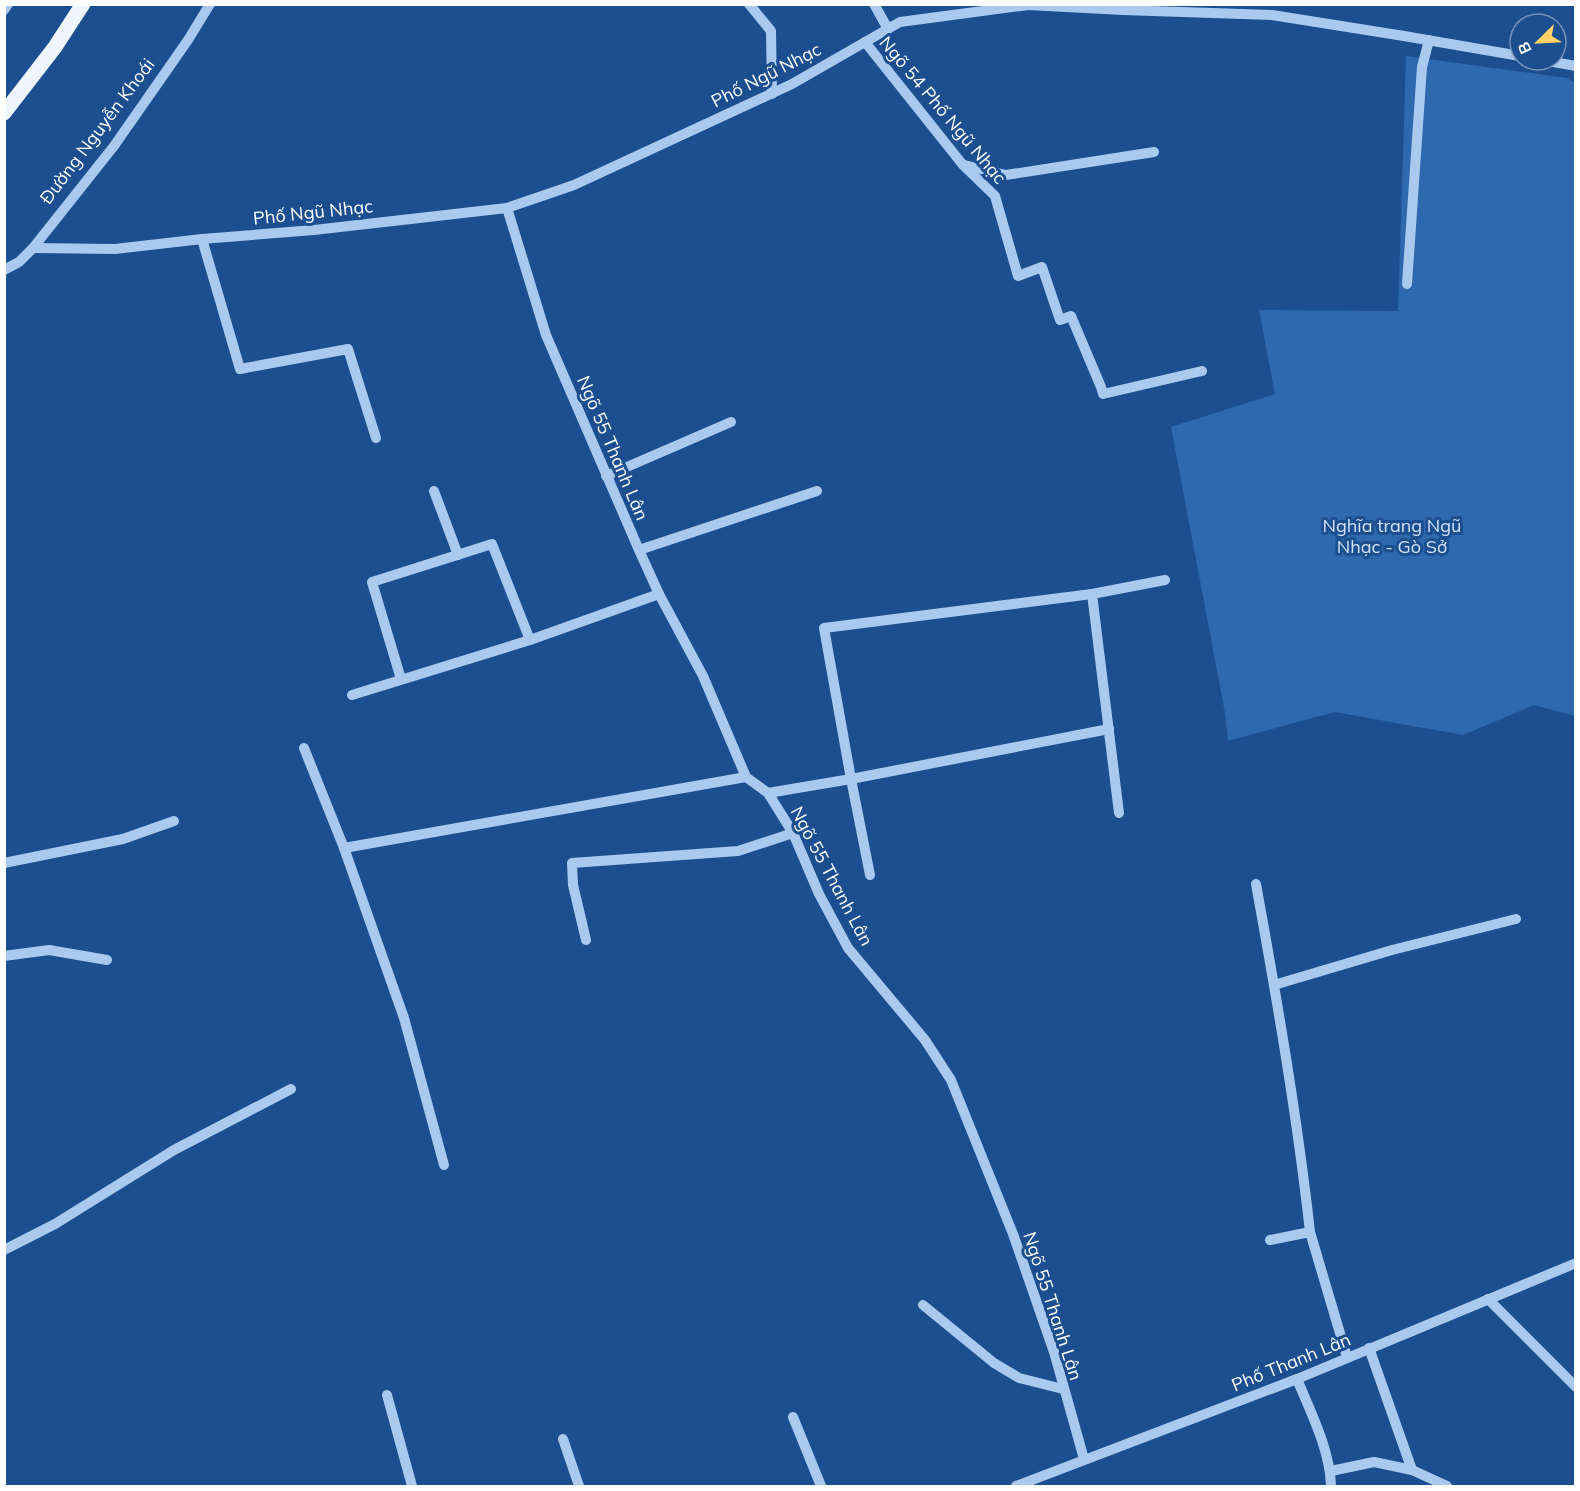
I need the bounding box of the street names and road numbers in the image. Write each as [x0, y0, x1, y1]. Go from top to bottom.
street label: Ngõ 54 Phố Ngũ Nhạc [874, 31, 1012, 189]
street label: Phố Ngũ Nhạc [707, 37, 825, 113]
street label: Đường Nguyễn Khoái [35, 54, 159, 208]
street label: Phố Ngũ Nhạc [252, 194, 374, 230]
street label: Ngõ 55 Thanh Lân [572, 372, 654, 524]
street label: Ngõ 55 Thanh Lân [786, 802, 878, 950]
street label: Ngõ 55 Thanh Lân [1018, 1229, 1088, 1383]
street label: Phố Thanh Lân [1228, 1328, 1354, 1396]

